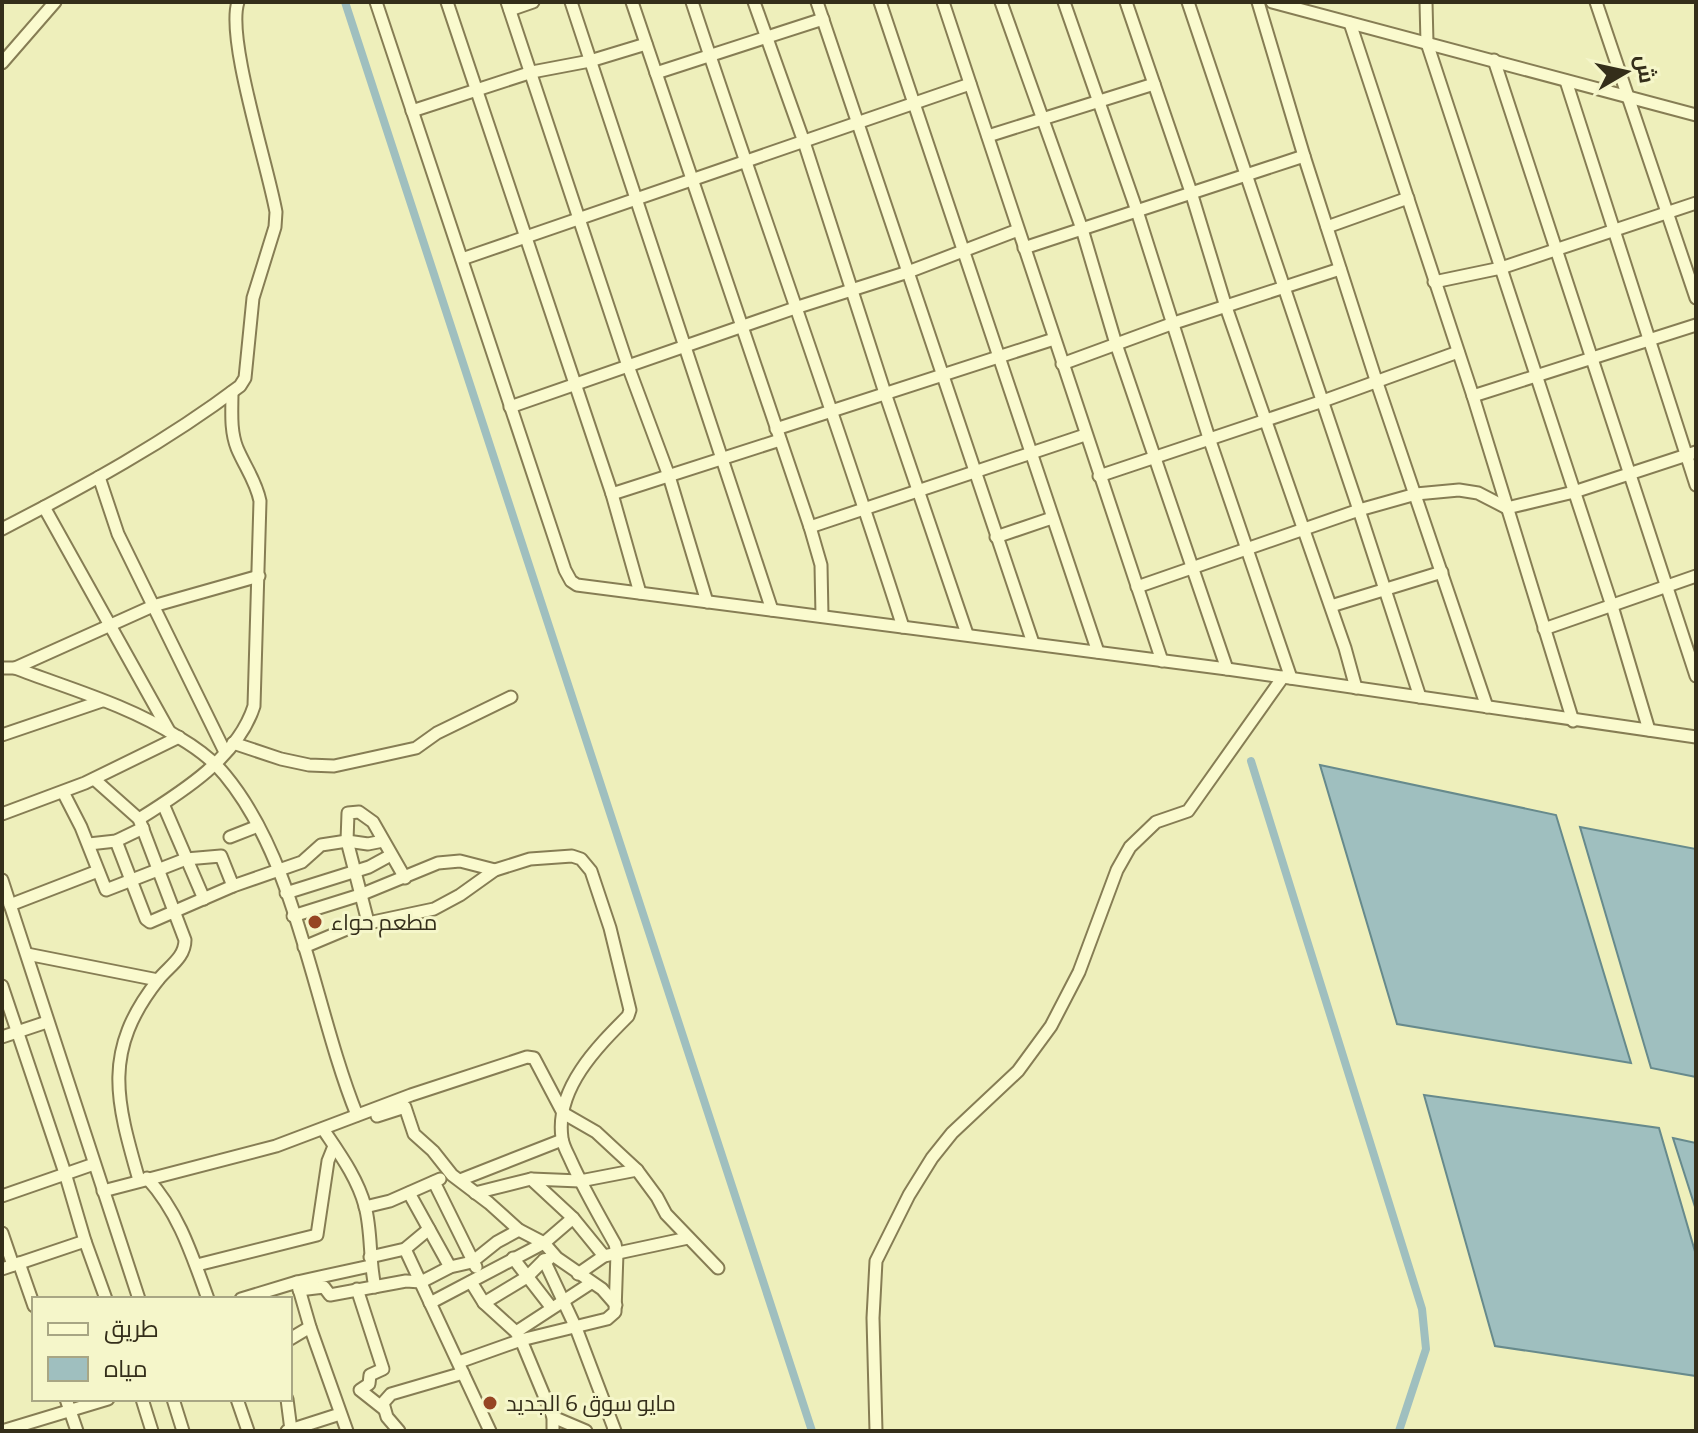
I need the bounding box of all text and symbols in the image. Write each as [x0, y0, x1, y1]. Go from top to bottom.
north arrow [1586, 32, 1666, 112]
text: ش [1630, 53, 1661, 85]
place label: مطعم حواء [331, 909, 437, 938]
marker: مطعم حواء [306, 913, 324, 931]
legend [32, 1297, 292, 1401]
text: طريق [104, 1315, 159, 1344]
text: مياه [104, 1355, 148, 1383]
place label: مايو سوق 6 الجديد [506, 1390, 676, 1417]
marker: مايو سوق 6 الجديد [481, 1394, 499, 1412]

